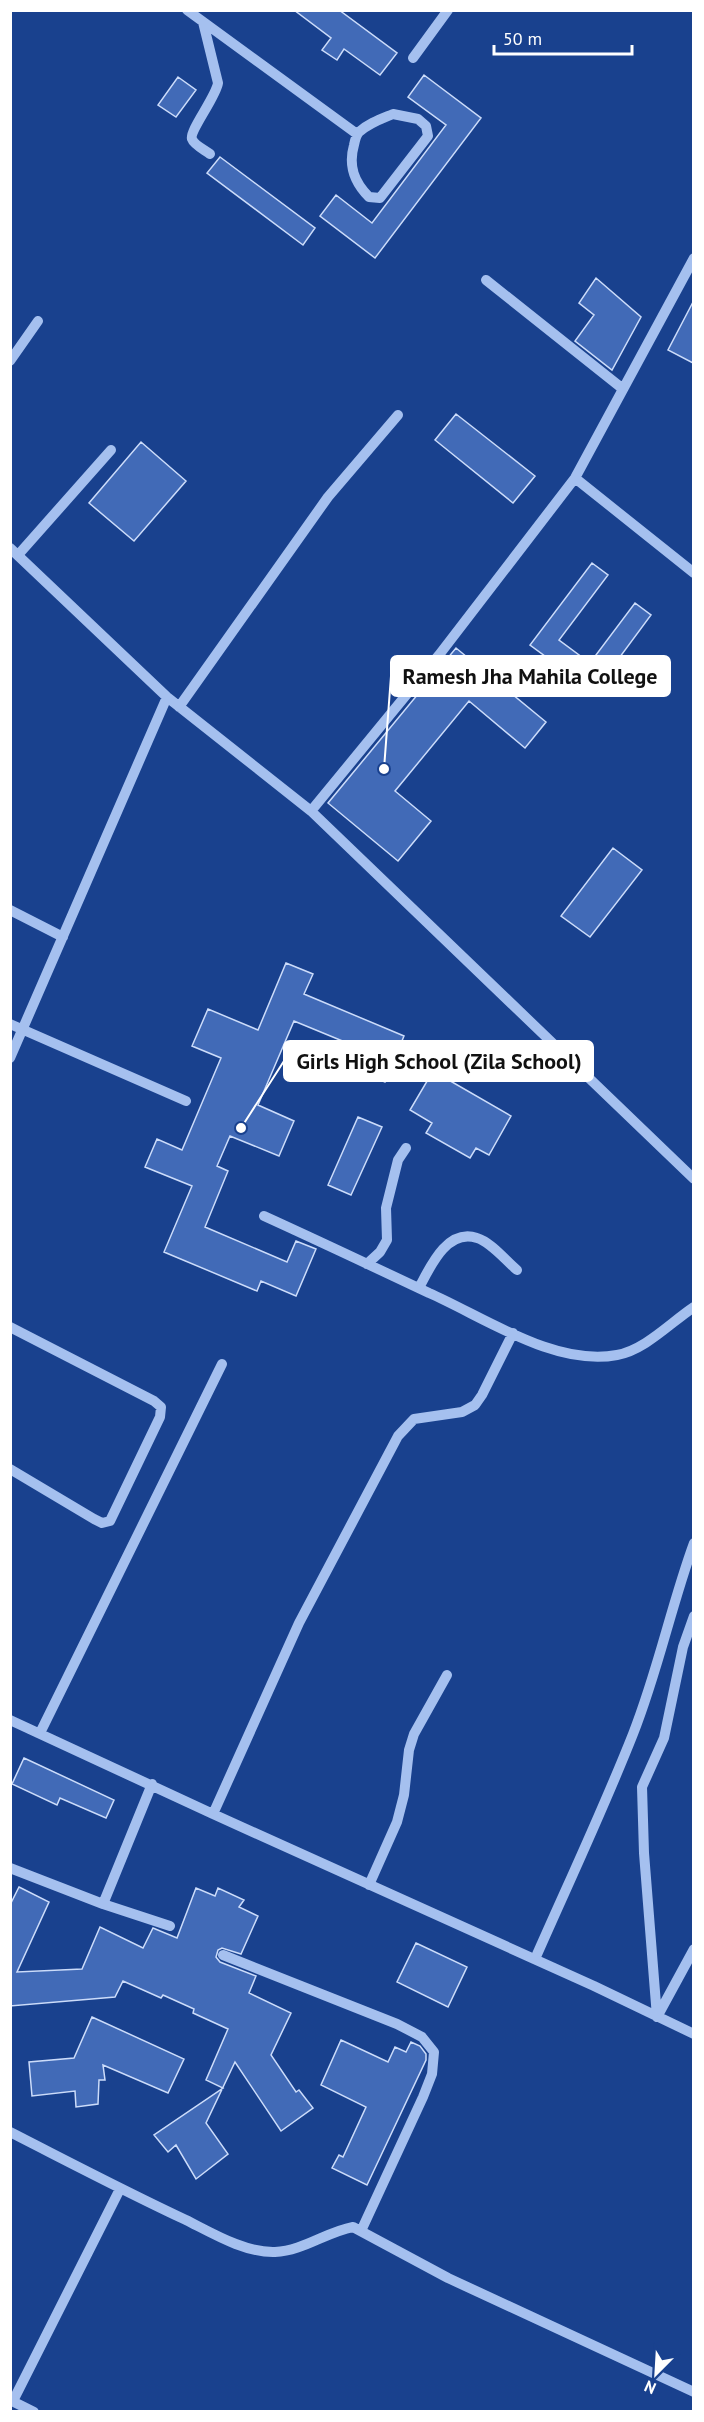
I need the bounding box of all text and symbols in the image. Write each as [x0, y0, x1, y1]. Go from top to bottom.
scale bar [494, 18, 632, 56]
text: 50 m [503, 27, 542, 50]
callout: Ramesh Jha Mahila College [391, 656, 670, 696]
text: Ramesh Jha Mahila College [402, 662, 658, 690]
callout: Girls High School (Zila School) [284, 1041, 593, 1081]
text: Girls High School (Zila School) [296, 1047, 582, 1075]
north arrow [626, 2344, 686, 2404]
text: N [641, 2376, 659, 2399]

